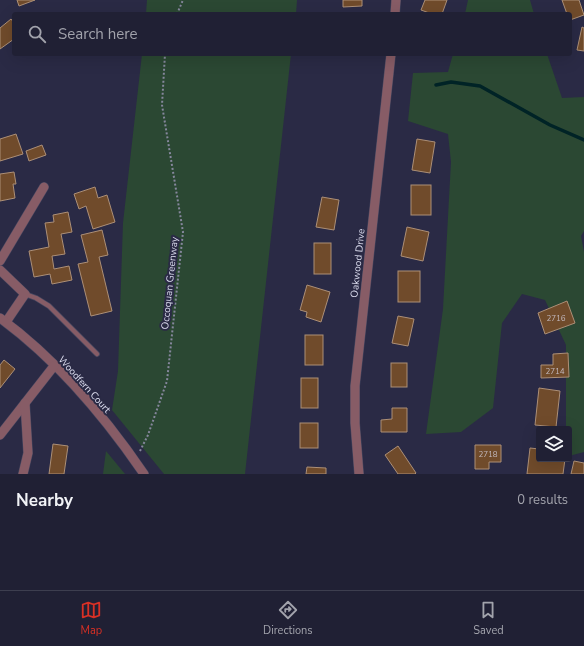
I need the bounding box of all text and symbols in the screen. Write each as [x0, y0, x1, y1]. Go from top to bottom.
search box [12, 12, 572, 56]
icon: search [26, 23, 48, 45]
text: Search here [58, 24, 138, 44]
street label: Oakwood Drive [347, 228, 369, 298]
street label: Occoquan Greenway [158, 235, 182, 330]
house number: 2716 [546, 313, 566, 324]
street label: Woodfern Court [55, 353, 114, 417]
house number: 2714 [545, 366, 565, 377]
map controls [536, 426, 572, 462]
button: layers [536, 426, 572, 462]
house number: 2718 [478, 449, 498, 460]
text: Nearby [16, 489, 73, 512]
text: 0 results [517, 491, 568, 509]
tab: Map [80, 599, 102, 638]
tab: Directions [263, 599, 313, 638]
tab: Saved [473, 599, 504, 638]

